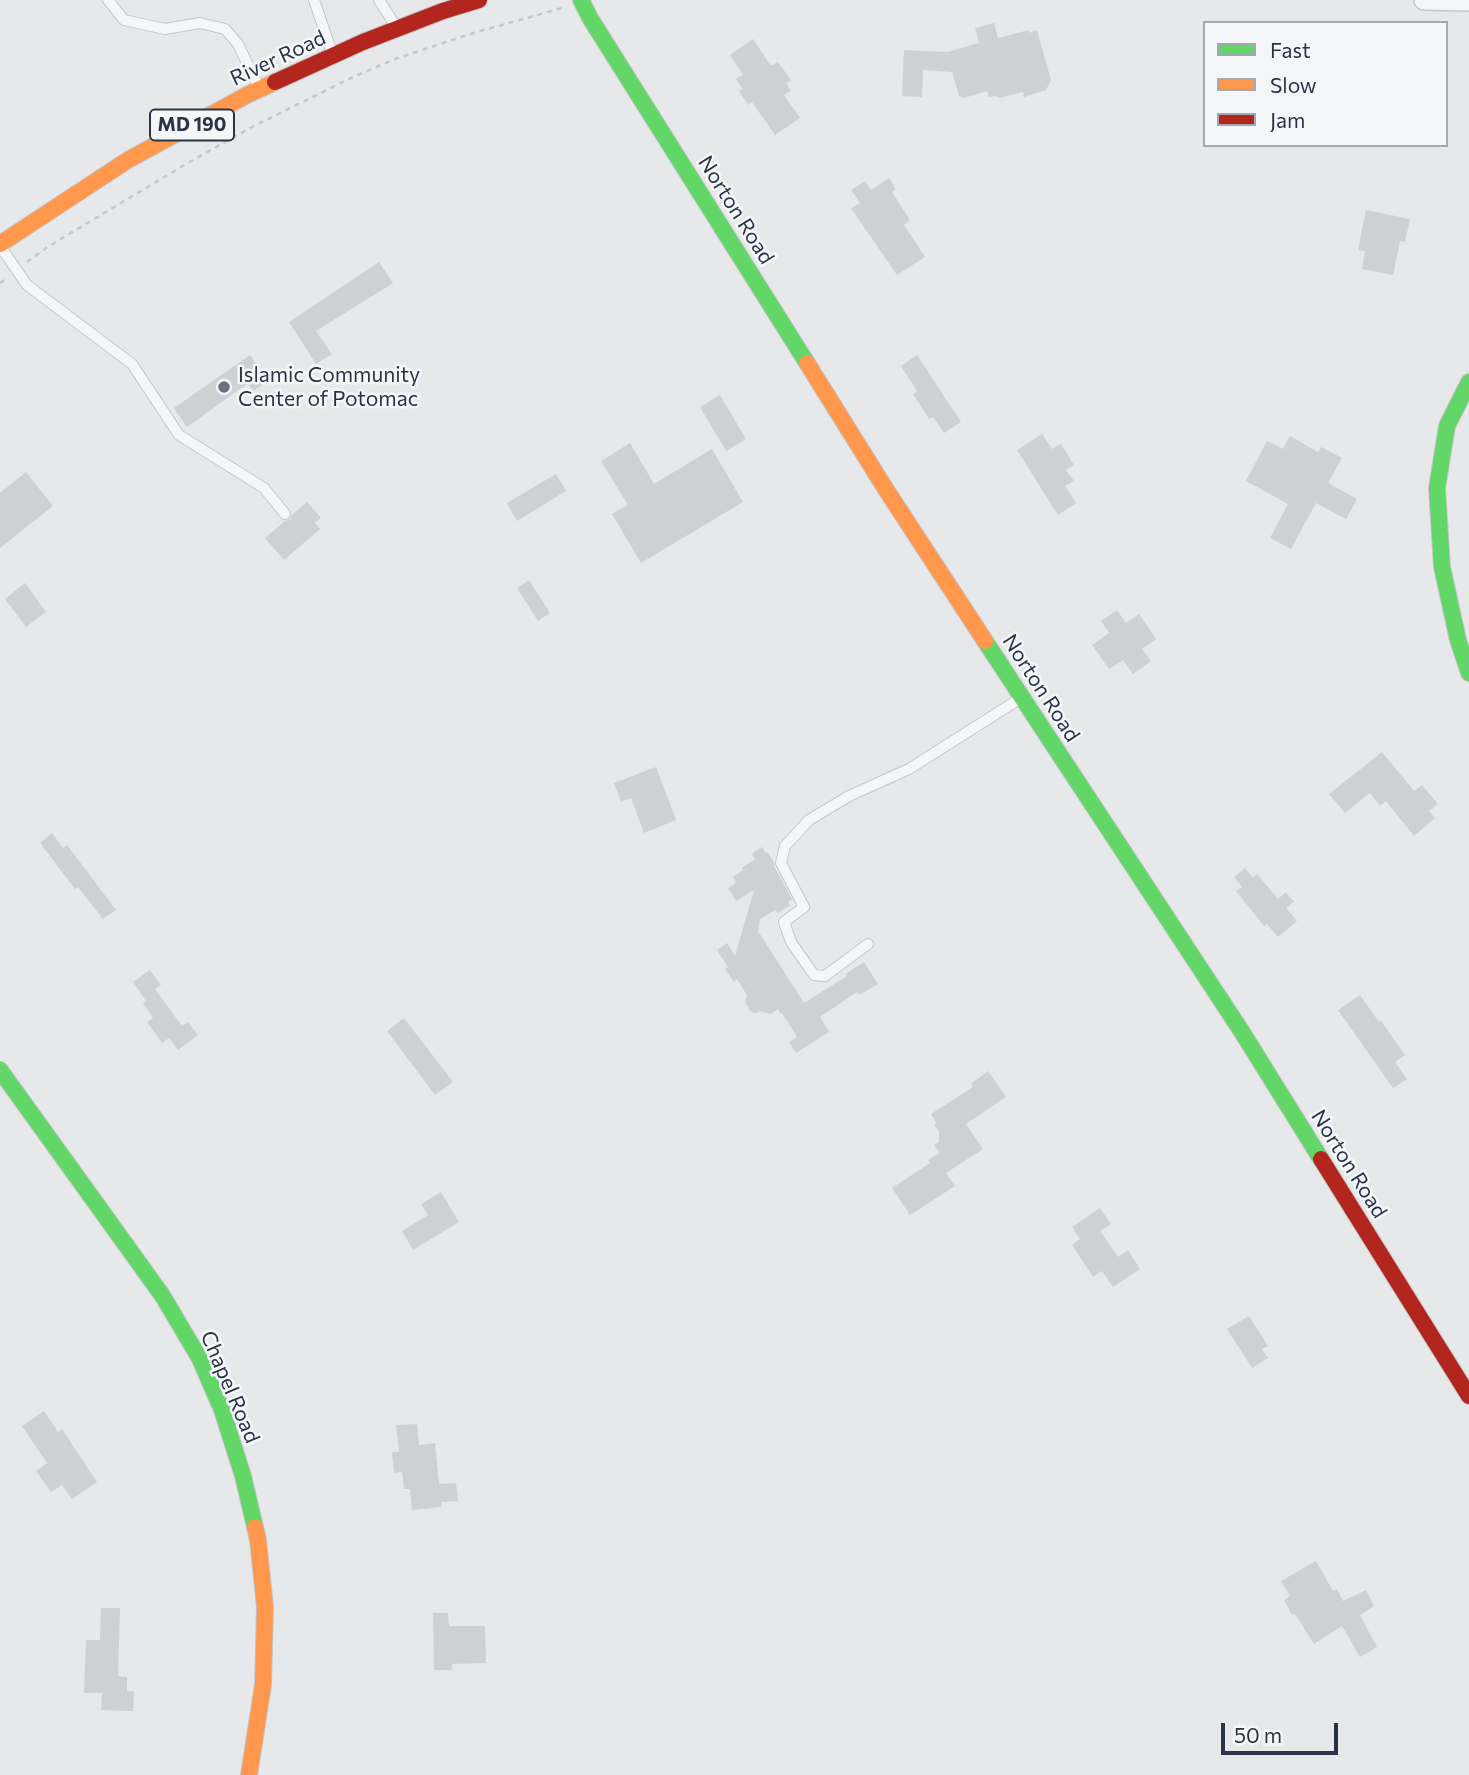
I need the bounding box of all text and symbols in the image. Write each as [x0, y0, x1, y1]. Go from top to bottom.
legend [1203, 21, 1448, 147]
street label: River Road [226, 25, 330, 91]
text: Fast [1270, 37, 1311, 62]
text: Slow [1270, 72, 1317, 97]
text: Jam [1270, 107, 1305, 132]
road number: MD 190 [150, 110, 234, 140]
street label: Norton Road [693, 151, 779, 269]
place label: Islamic Community Center of Potomac [238, 362, 420, 412]
marker: Islamic Community Center of Potomac [216, 379, 232, 395]
street label: Norton Road [997, 630, 1085, 746]
street label: Norton Road [1306, 1105, 1392, 1223]
street label: Chapel Road [195, 1327, 265, 1447]
scale bar [1224, 1708, 1341, 1752]
text: 50 m [1234, 1722, 1282, 1747]

